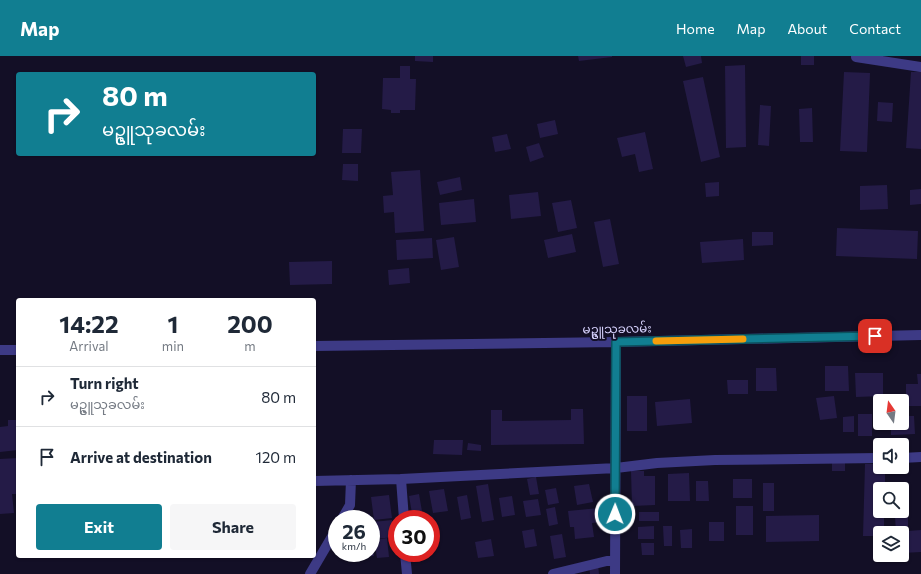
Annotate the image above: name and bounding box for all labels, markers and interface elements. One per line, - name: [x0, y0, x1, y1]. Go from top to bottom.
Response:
- text: Map: [20, 17, 59, 40]
- text: Home: [676, 20, 715, 37]
- text: Map: [737, 20, 765, 37]
- text: About: [787, 20, 827, 37]
- text: Contact: [849, 20, 901, 37]
- text: 80 m: [102, 78, 168, 112]
- icon: right: [36, 88, 88, 140]
- text: မဥ္ဇူသုခလမ်း: [102, 118, 205, 140]
- text: 14:22: [59, 309, 119, 338]
- text: 1: [167, 309, 178, 338]
- text: 200: [227, 309, 273, 338]
- street label: မဥ္ဇူသုခလမ်း: [582, 319, 652, 340]
- pin: [858, 319, 892, 353]
- icon: arrive: [864, 325, 886, 347]
- text: Arrival: [69, 338, 109, 354]
- text: min: [162, 338, 184, 354]
- text: m: [244, 338, 256, 354]
- text: Turn right: [70, 374, 139, 392]
- icon: right: [36, 386, 58, 408]
- text: 80 m: [261, 388, 296, 406]
- north arrow: [873, 394, 909, 430]
- map controls: [873, 394, 909, 562]
- text: မဥ္ဇူသုခလမ်း: [70, 396, 145, 412]
- button: sound: [873, 438, 909, 474]
- icon: arrive: [36, 446, 58, 468]
- text: Arrive at destination: [70, 448, 212, 466]
- text: 120 m: [256, 448, 296, 466]
- button: search: [873, 482, 909, 518]
- position arrow: [594, 493, 636, 535]
- button: Exit: [36, 504, 162, 550]
- button: Share: [170, 504, 296, 550]
- speed limit sign: 30: [388, 510, 440, 562]
- text: 26: [342, 519, 366, 543]
- button: layers: [873, 526, 909, 562]
- text: km/h: [342, 540, 366, 552]

